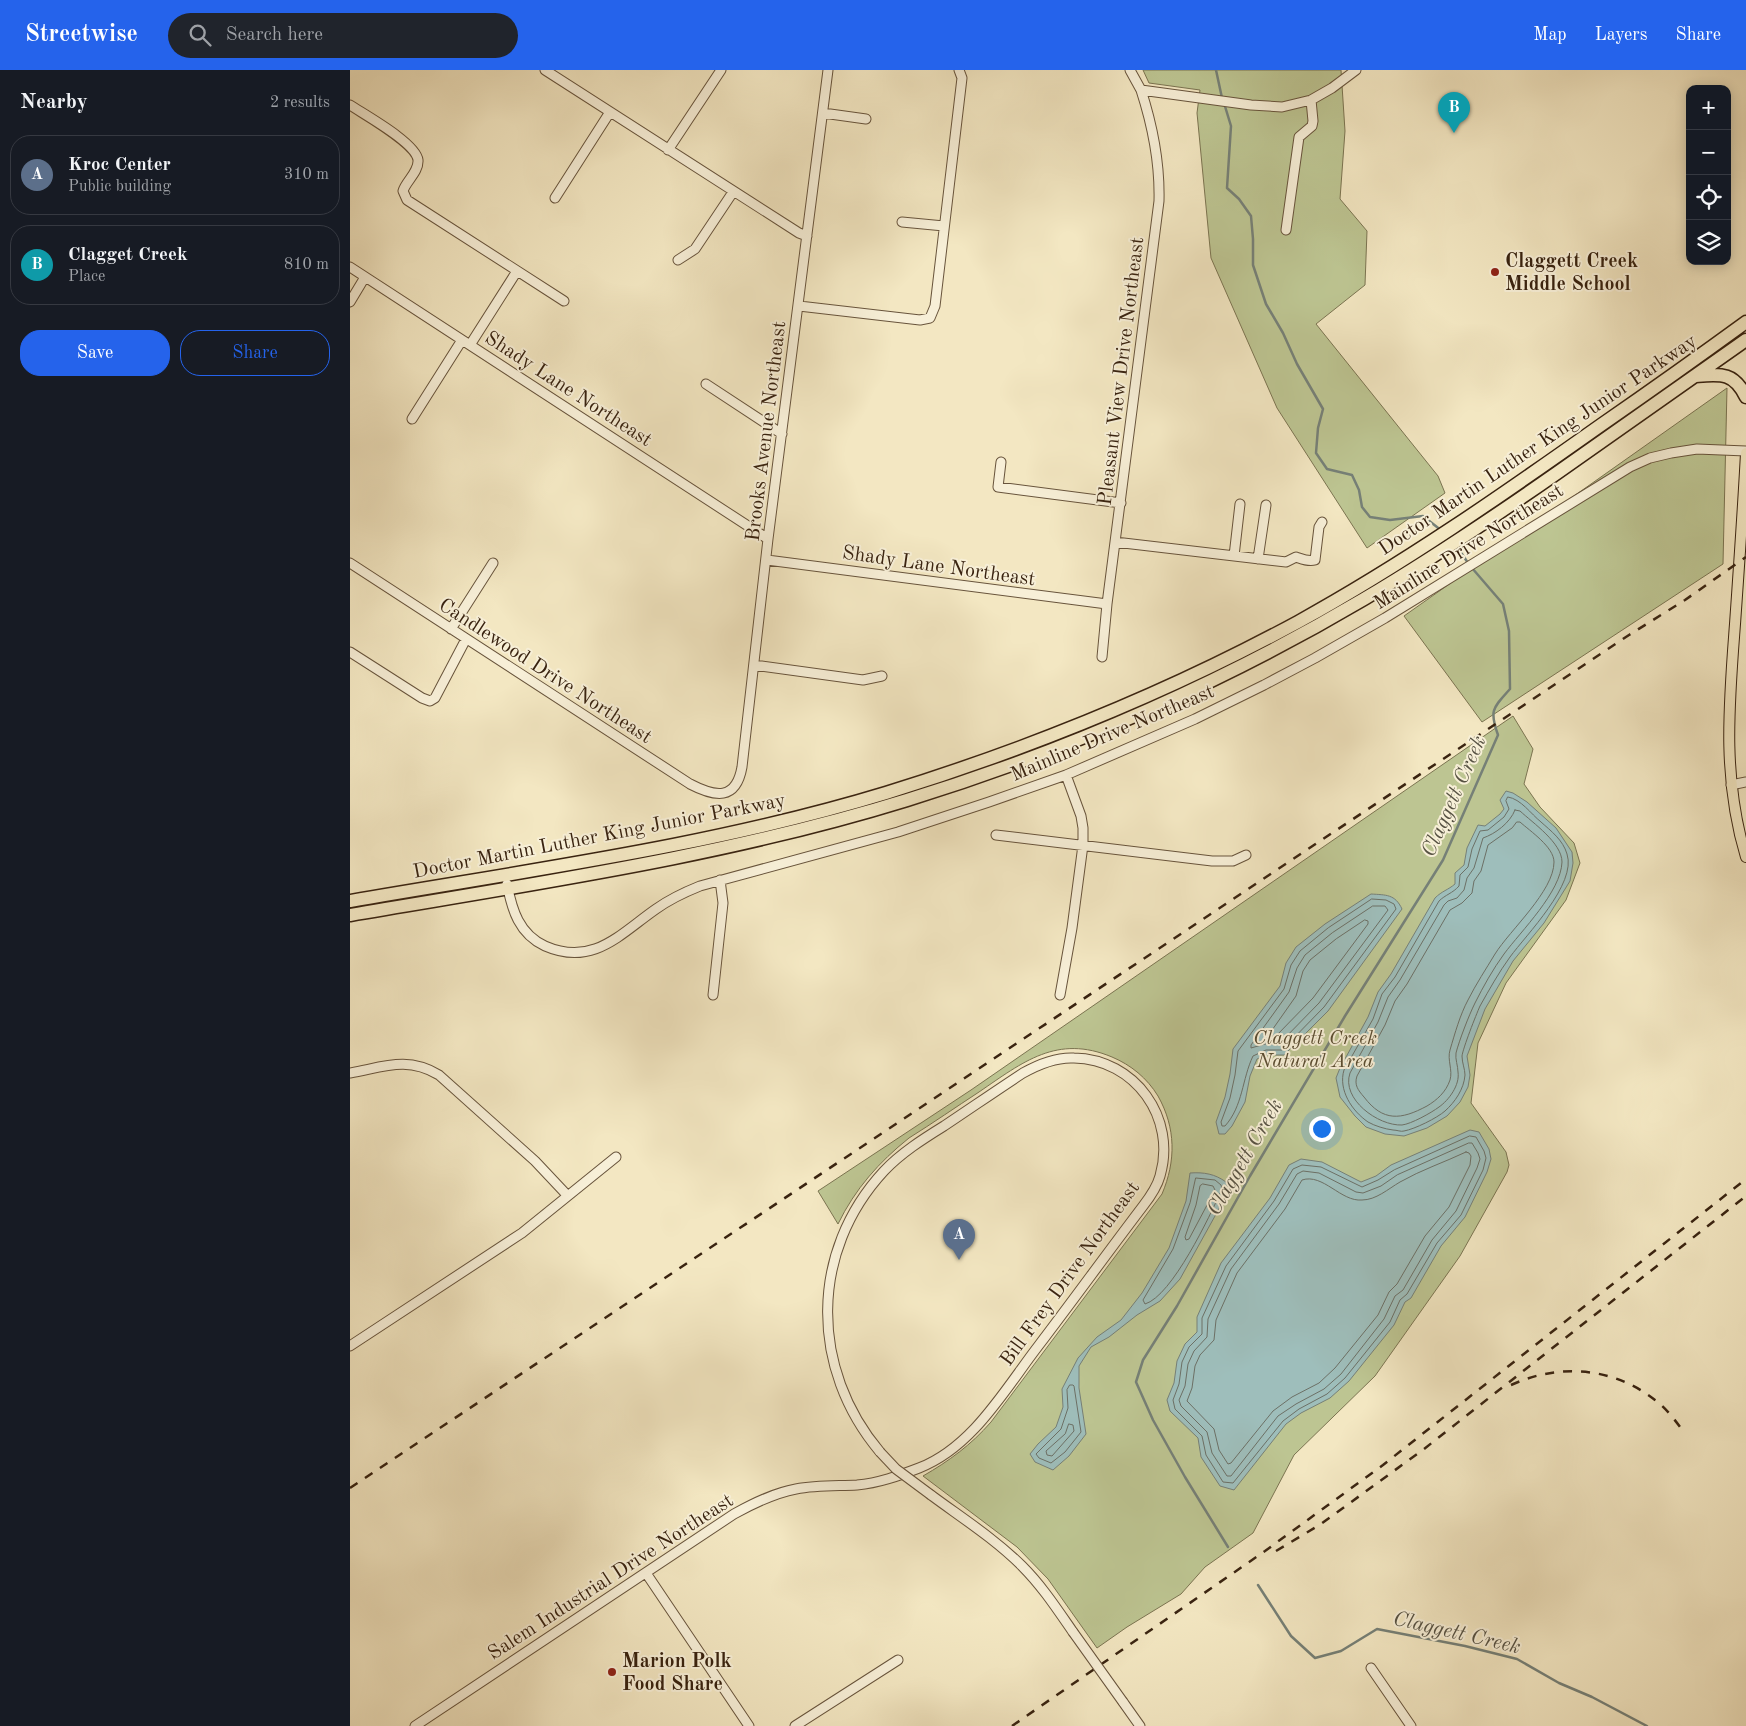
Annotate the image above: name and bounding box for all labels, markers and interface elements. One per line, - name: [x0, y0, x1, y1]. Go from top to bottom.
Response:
- search box: [168, 13, 518, 58]
- icon: search: [186, 21, 214, 49]
- text: Streetwise: [25, 23, 138, 47]
- text: Search here: [226, 26, 323, 45]
- text: Map: [1533, 26, 1567, 44]
- text: Layers: [1595, 26, 1647, 44]
- text: Share: [1675, 26, 1721, 44]
- map controls: [1686, 85, 1731, 265]
- button: +: [1686, 85, 1731, 130]
- text: Nearby: [20, 92, 88, 113]
- pin: B: [1438, 92, 1470, 133]
- text: 2 results: [270, 95, 330, 111]
- button: −: [1686, 130, 1731, 175]
- text: Kroc Center: [68, 156, 171, 175]
- text: A: [31, 167, 43, 183]
- text: 310 m: [284, 167, 329, 183]
- button: locate: [1686, 175, 1731, 220]
- text: Public building: [68, 179, 171, 195]
- button: layers: [1686, 220, 1731, 265]
- street label: Pleasant View Drive Northeast: [1096, 236, 1148, 507]
- text: Clagget Creek: [68, 246, 188, 265]
- place label: Claggett Creek Middle School: [1505, 252, 1638, 295]
- text: B: [31, 257, 43, 273]
- text: 810 m: [284, 257, 329, 273]
- marker: Claggett Creek Middle School: [1489, 266, 1501, 278]
- text: Place: [68, 269, 105, 285]
- street label: Brooks Avenue Northeast: [744, 320, 790, 543]
- street label: Shady Lane Northeast: [481, 328, 655, 451]
- button: Save: [20, 330, 170, 376]
- button: Share: [180, 330, 330, 376]
- street label: Doctor Martin Luther King Junior Parkway: [1375, 331, 1701, 560]
- street label: Mainline Drive Northeast: [1371, 481, 1567, 614]
- street label: Shady Lane Northeast: [841, 544, 1037, 590]
- street label: Candlewood Drive Northeast: [435, 595, 655, 748]
- street label: Mainline Drive Northeast: [1008, 682, 1218, 786]
- water label: Claggett Creek: [1418, 733, 1490, 860]
- street label: Doctor Martin Luther King Junior Parkway: [411, 791, 788, 883]
- park label: Claggett Creek Natural Area: [1253, 1029, 1377, 1072]
- water label: Claggett Creek: [1204, 1096, 1287, 1219]
- your location: [1309, 1116, 1335, 1142]
- street label: Bill Frey Drive Northeast: [997, 1178, 1144, 1370]
- pin: A: [943, 1219, 975, 1260]
- street label: Salem Industrial Drive Northeast: [485, 1491, 737, 1665]
- water label: Claggett Creek: [1391, 1609, 1522, 1658]
- place label: Marion Polk Food Share: [622, 1652, 732, 1695]
- marker: Marion Polk Food Share: [606, 1666, 618, 1678]

